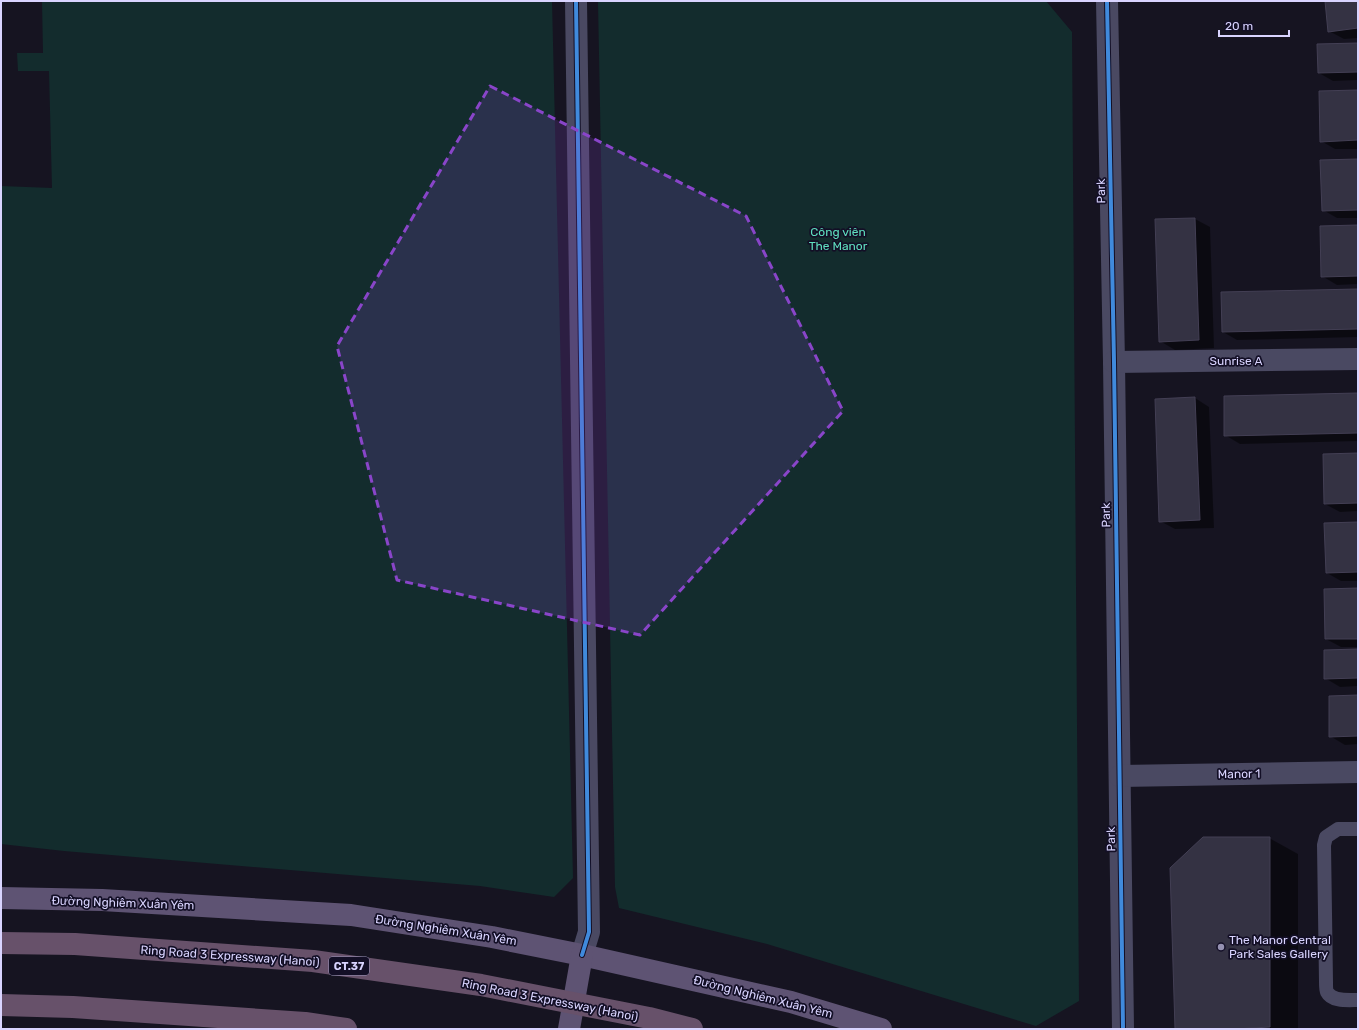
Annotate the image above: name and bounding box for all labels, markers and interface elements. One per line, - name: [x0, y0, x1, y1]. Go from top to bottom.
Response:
- scale bar: [1219, 12, 1289, 38]
- text: 20 m: [1225, 19, 1253, 33]
- street label: Park: [1094, 178, 1108, 204]
- park label: Công viên The Manor: [809, 225, 868, 253]
- street label: Sunrise A: [1210, 354, 1262, 368]
- street label: Park: [1099, 502, 1113, 528]
- street label: Manor 1: [1218, 767, 1260, 781]
- street label: Park: [1104, 826, 1118, 852]
- street label: Đường Nghiêm Xuân Yêm: [51, 894, 195, 912]
- street label: Đường Nghiêm Xuân Yêm: [374, 912, 518, 948]
- place label: The Manor Central Park Sales Gallery: [1229, 933, 1331, 961]
- marker: The Manor Central Park Sales Gallery: [1216, 942, 1226, 952]
- street label: Ring Road 3 Expressway (Hanoi): [140, 943, 320, 969]
- road number: CT.37: [329, 957, 369, 975]
- street label: Đường Nghiêm Xuân Yêm: [692, 973, 834, 1021]
- street label: Ring Road 3 Expressway (Hanoi): [461, 976, 639, 1024]

